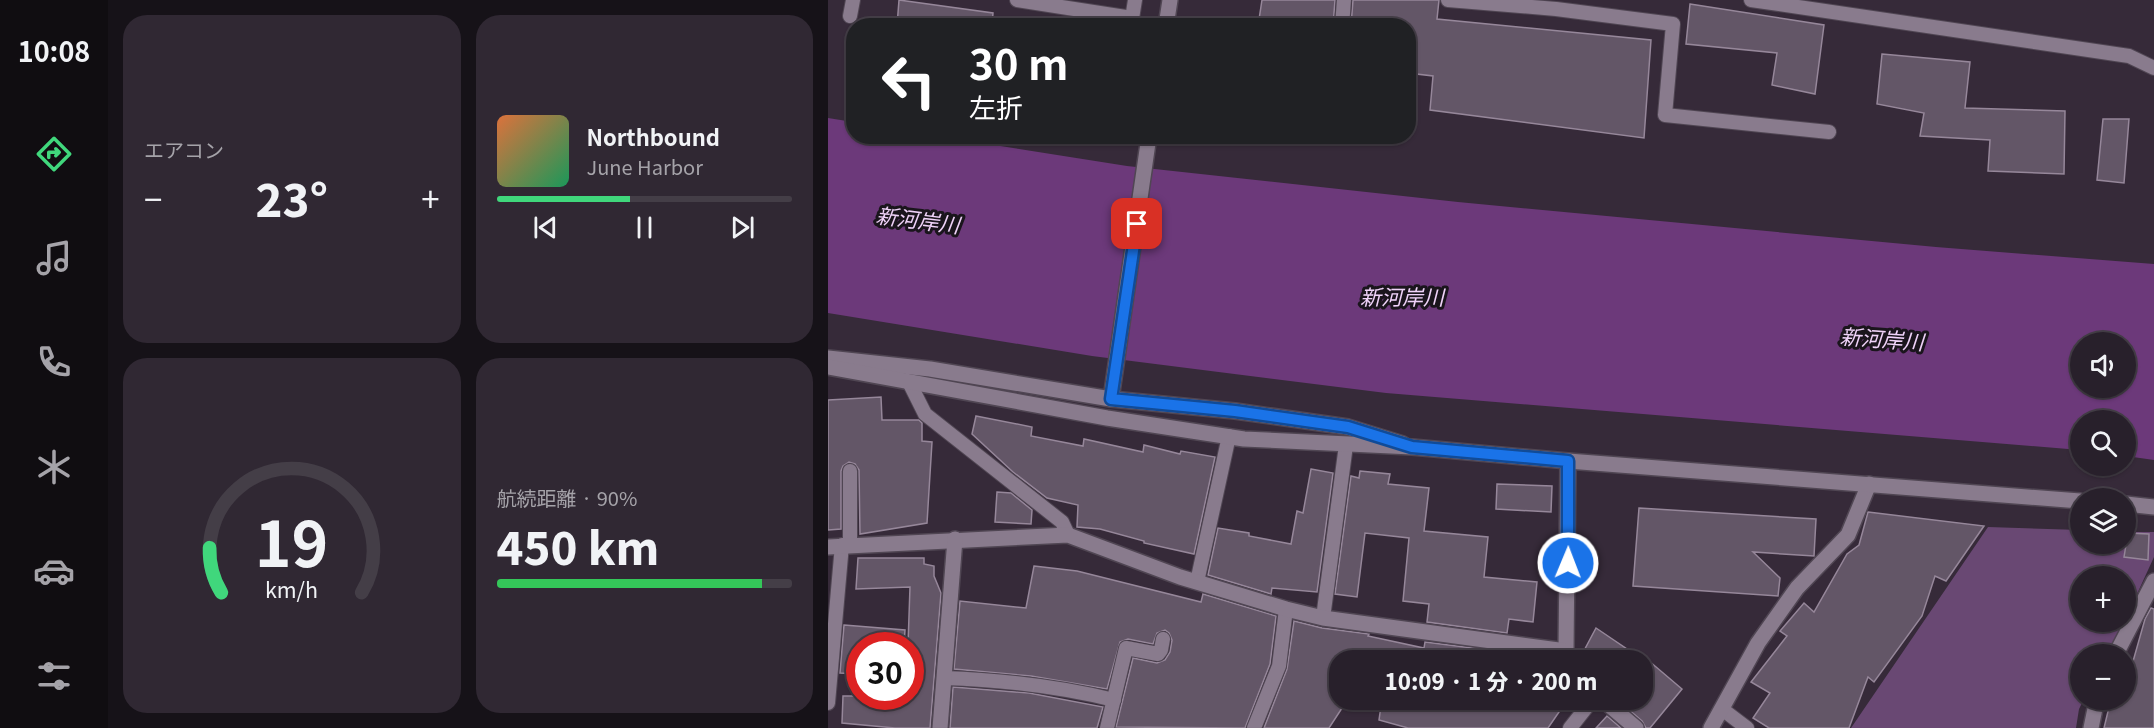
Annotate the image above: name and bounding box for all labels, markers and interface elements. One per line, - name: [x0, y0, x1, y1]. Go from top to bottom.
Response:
- text: 10:08: [18, 31, 90, 70]
- text: 30 m: [969, 31, 1069, 92]
- icon: left: [870, 42, 948, 120]
- text: 左折: [969, 87, 1023, 126]
- text: Northbound: [587, 120, 720, 152]
- icon: directions: [33, 133, 75, 175]
- text: エアコン: [144, 135, 224, 164]
- text: June Harbor: [587, 152, 703, 181]
- text: 23°: [256, 165, 328, 230]
- text: −: [144, 174, 162, 222]
- text: +: [421, 174, 440, 222]
- pin: [1111, 198, 1162, 249]
- water label: 新河岸川: [874, 199, 963, 239]
- icon: arrive: [1120, 207, 1153, 240]
- icon: previous: [529, 211, 562, 244]
- icon: pause: [628, 211, 661, 244]
- icon: next: [726, 211, 759, 244]
- icon: music: [33, 237, 75, 279]
- water label: 新河岸川: [1360, 281, 1446, 311]
- water label: 新河岸川: [1839, 320, 1927, 356]
- map controls: [2070, 332, 2136, 710]
- button: sound: [2070, 332, 2136, 398]
- icon: phone: [33, 341, 75, 383]
- button: search: [2070, 410, 2136, 476]
- icon: climate: [33, 446, 75, 488]
- text: 航続距離 · 90%: [497, 483, 637, 512]
- button: layers: [2070, 488, 2136, 554]
- text: 19: [255, 495, 329, 585]
- text: 450 km: [497, 513, 659, 578]
- position arrow: [1536, 531, 1600, 595]
- icon: car: [33, 550, 75, 592]
- button: +: [2070, 566, 2136, 632]
- text: km/h: [265, 573, 318, 604]
- speed limit sign: 30: [846, 632, 924, 710]
- button: −: [2070, 644, 2136, 710]
- icon: filters: [33, 655, 75, 697]
- text: 10:09 · 1 分 · 200 m: [1385, 664, 1597, 696]

